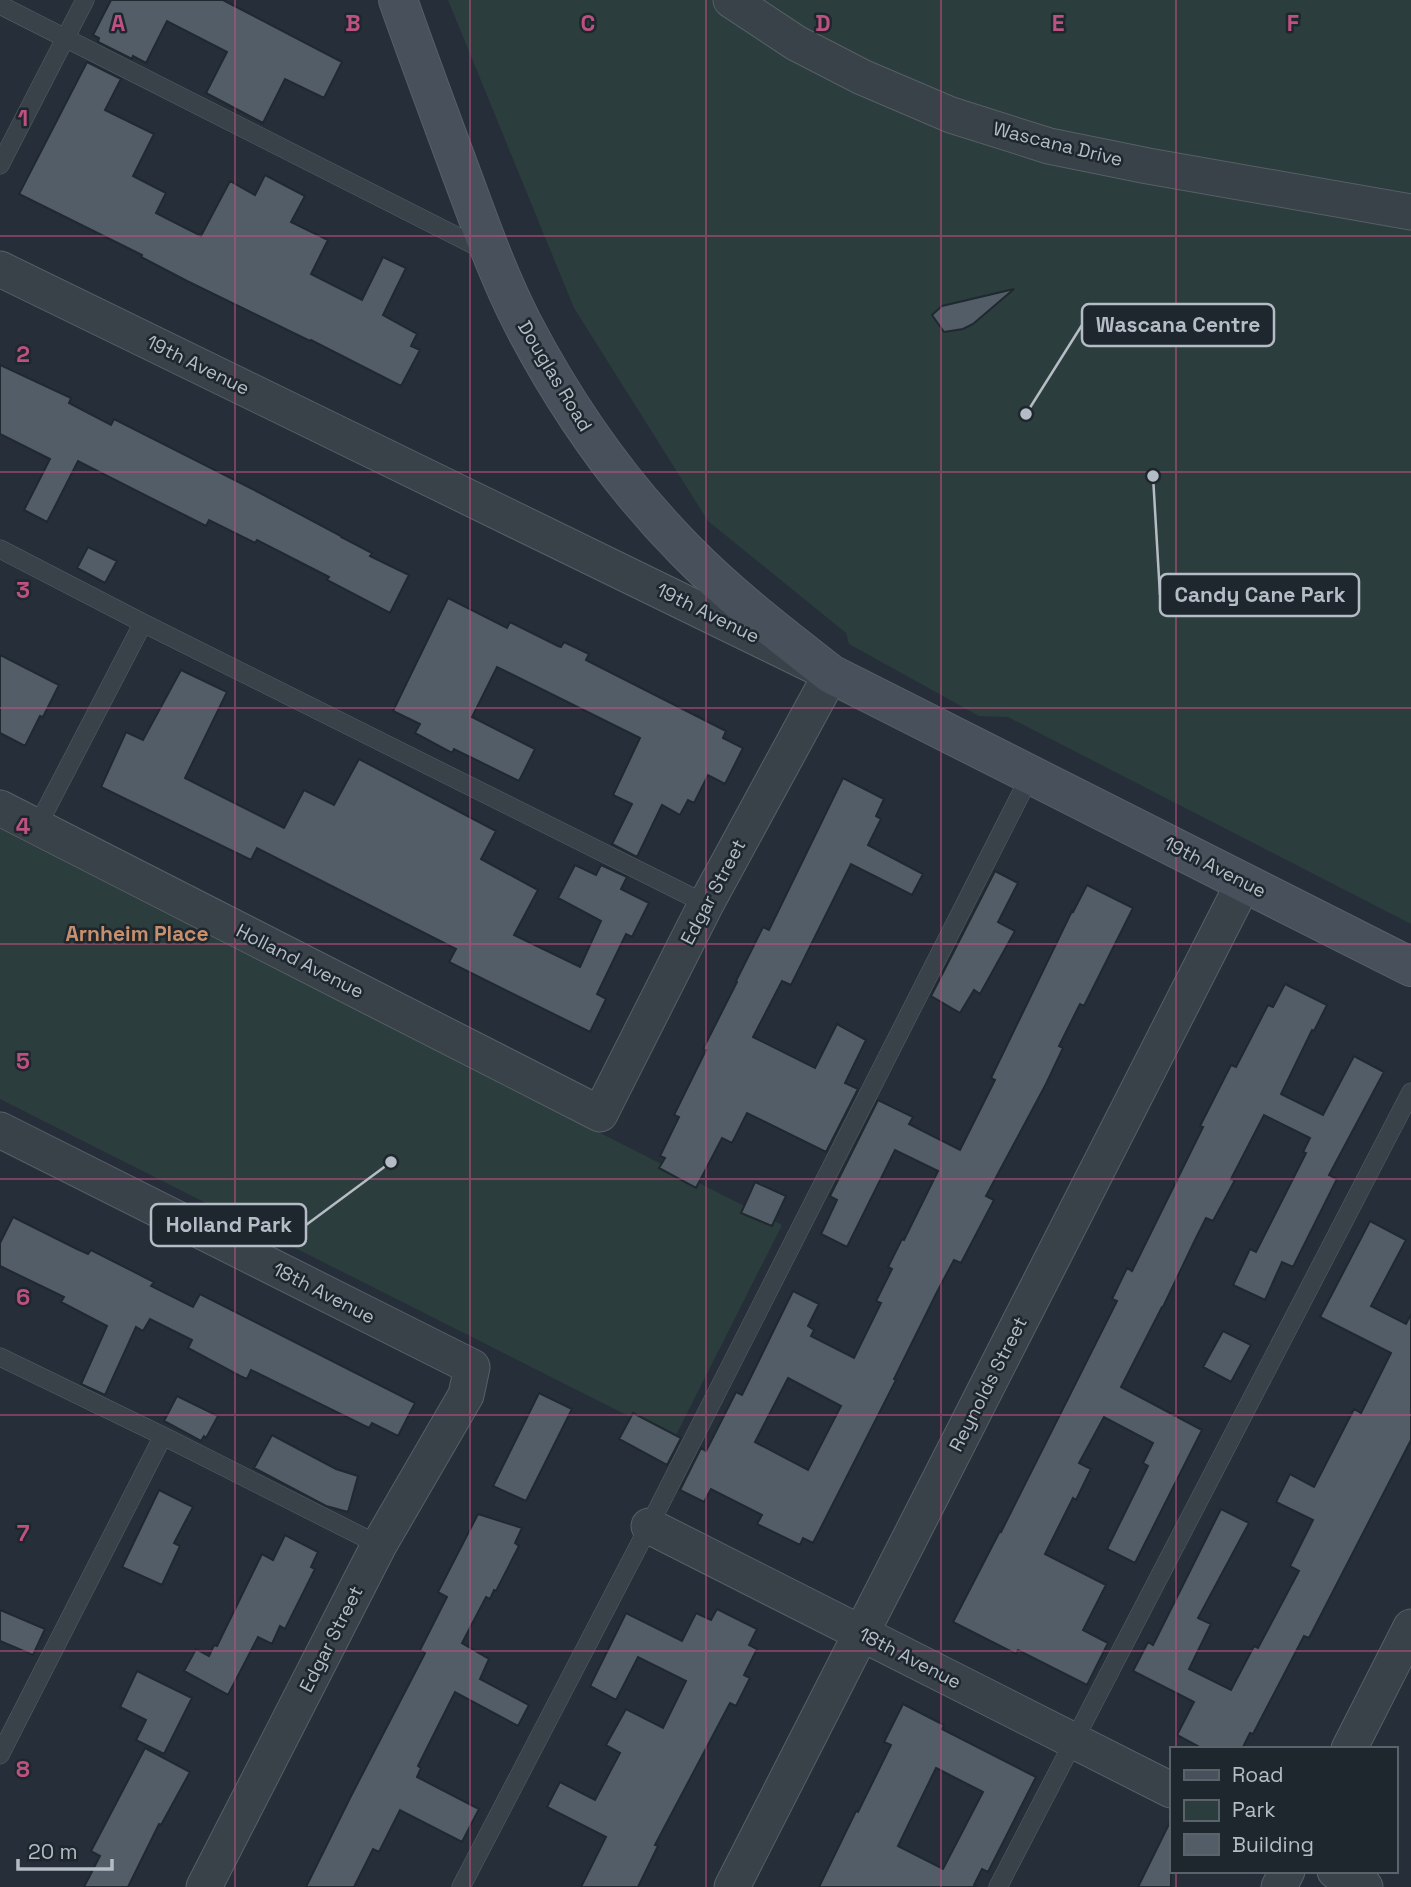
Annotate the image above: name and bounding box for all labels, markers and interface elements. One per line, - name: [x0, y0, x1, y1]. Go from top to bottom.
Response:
- text: A: [111, 8, 126, 38]
- text: B: [345, 8, 361, 38]
- text: C: [581, 8, 595, 38]
- text: D: [815, 8, 831, 38]
- text: E: [1052, 8, 1064, 38]
- text: F: [1287, 8, 1299, 38]
- text: 1: [18, 103, 28, 133]
- street label: Wascana Drive: [991, 116, 1125, 172]
- callout: Wascana Centre: [1082, 304, 1274, 346]
- text: Wascana Centre: [1096, 311, 1260, 338]
- street label: Douglas Road: [512, 316, 598, 436]
- street label: 19th Avenue: [142, 329, 254, 401]
- text: 2: [16, 339, 30, 369]
- callout: Candy Cane Park: [1160, 574, 1359, 616]
- text: 3: [16, 575, 30, 605]
- street label: 19th Avenue: [652, 577, 764, 649]
- text: Candy Cane Park: [1174, 581, 1346, 608]
- text: 4: [16, 811, 31, 841]
- street label: 19th Avenue: [1160, 831, 1270, 903]
- street label: Edgar Street: [675, 835, 751, 949]
- street label: Holland Avenue: [232, 918, 368, 1004]
- district label: Arnheim Place: [65, 920, 209, 947]
- text: 5: [16, 1046, 30, 1076]
- callout: Holland Park: [151, 1204, 306, 1246]
- text: Holland Park: [166, 1211, 292, 1238]
- street label: 18th Avenue: [268, 1256, 380, 1330]
- text: 6: [16, 1282, 30, 1312]
- street label: Reynolds Street: [943, 1312, 1033, 1456]
- text: 7: [17, 1518, 30, 1548]
- street label: Edgar Street: [293, 1582, 369, 1696]
- street label: 18th Avenue: [854, 1621, 966, 1695]
- legend: [1170, 1747, 1397, 1873]
- text: 8: [16, 1754, 30, 1784]
- text: Road: [1232, 1761, 1284, 1788]
- text: Park: [1232, 1796, 1276, 1823]
- scale bar: [18, 1828, 112, 1872]
- text: Building: [1232, 1831, 1314, 1858]
- text: 20 m: [28, 1838, 78, 1865]

